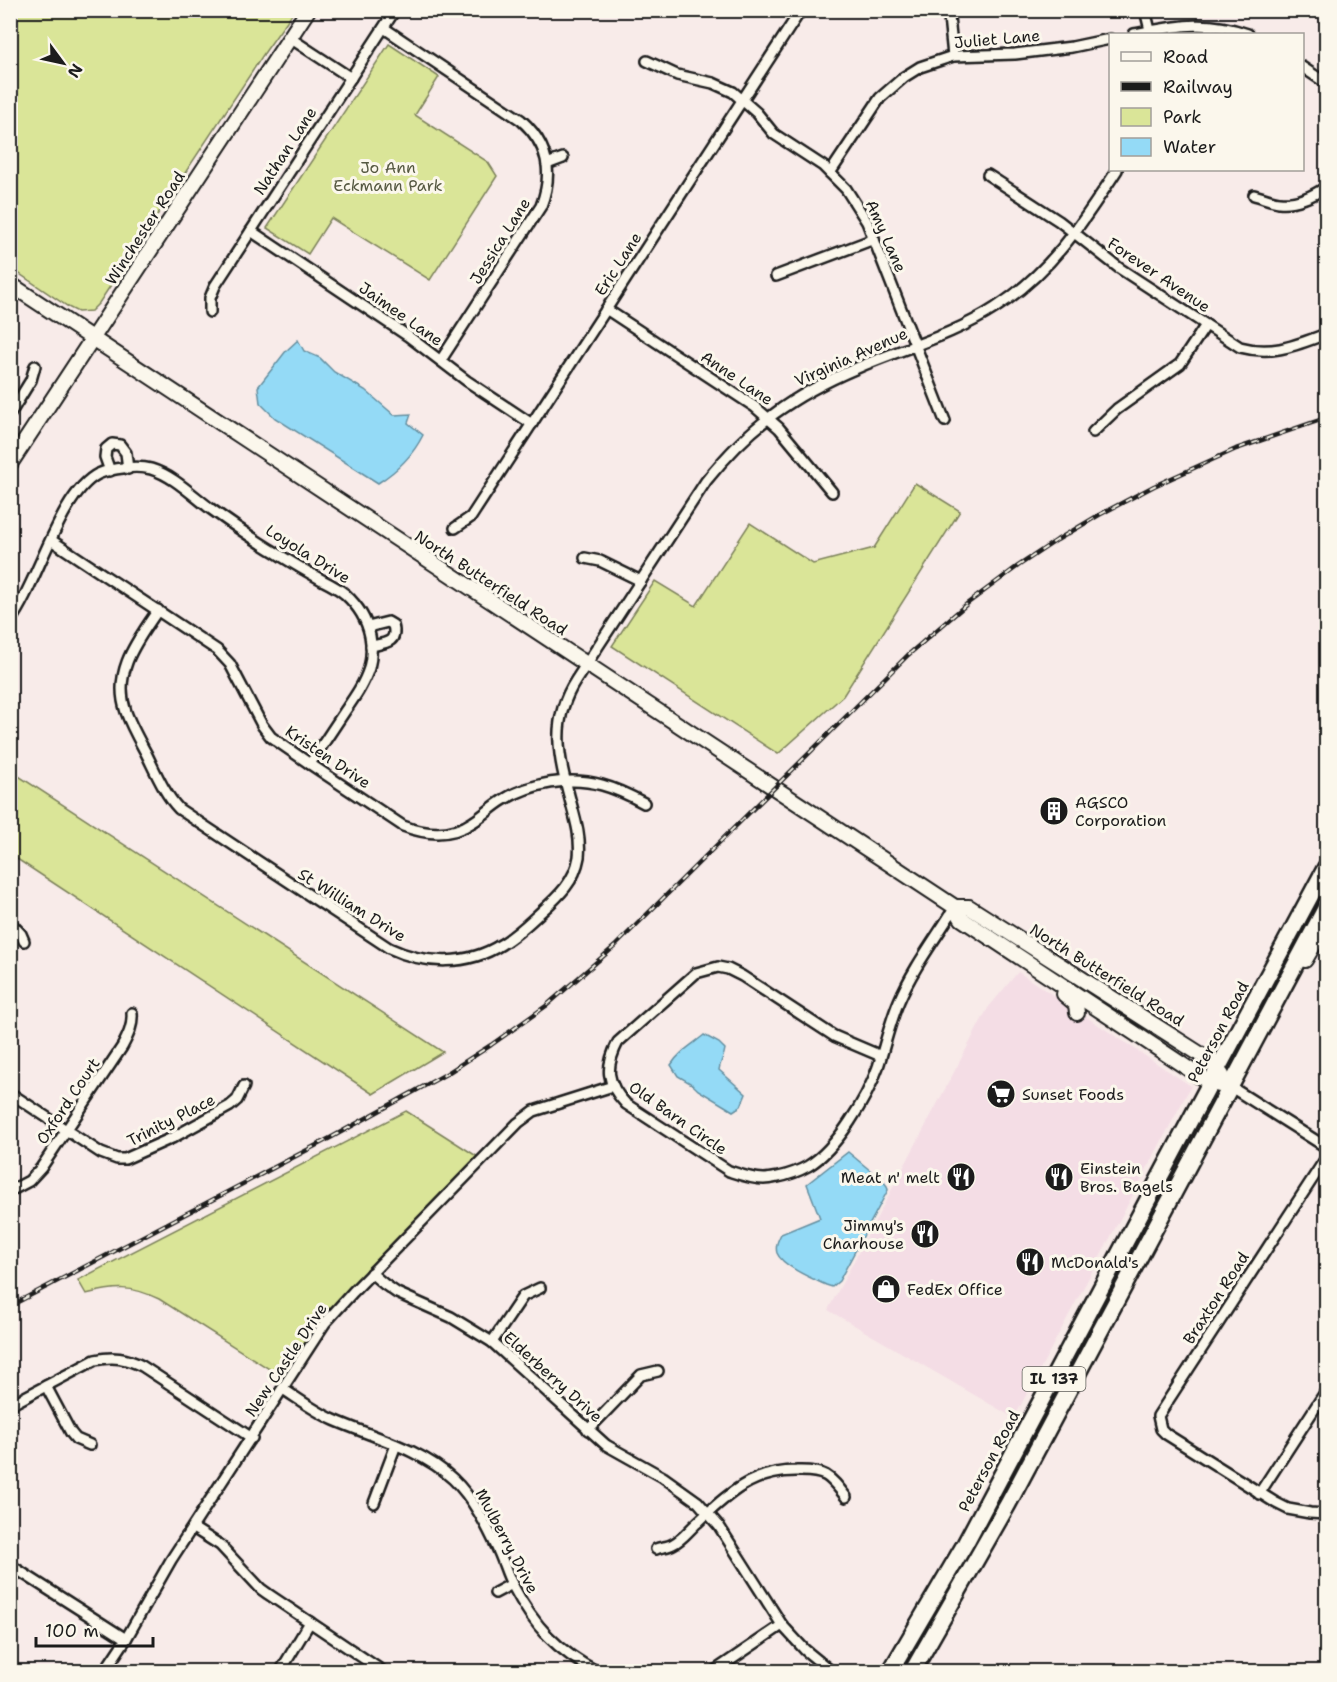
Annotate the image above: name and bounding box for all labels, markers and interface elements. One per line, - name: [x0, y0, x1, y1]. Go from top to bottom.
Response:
- street label: Juliet Lane: [953, 25, 1041, 53]
- north arrow: [33, 33, 93, 93]
- legend: [1109, 33, 1304, 171]
- text: Road: [1163, 45, 1208, 69]
- text: N: [63, 60, 87, 82]
- text: Railway: [1163, 75, 1233, 99]
- street label: Nathan Lane: [249, 103, 321, 199]
- text: Park: [1163, 105, 1202, 129]
- text: Water: [1163, 135, 1216, 159]
- park label: Jo Ann Eckmann Park: [333, 157, 443, 196]
- street label: Winchester Road: [100, 167, 190, 289]
- street label: Jessica Lane: [465, 194, 535, 288]
- street label: Amy Lane: [861, 196, 911, 276]
- street label: Eric Lane: [590, 228, 646, 300]
- street label: Forever Avenue: [1103, 233, 1215, 317]
- street label: Jaimee Lane: [355, 277, 447, 351]
- street label: Virginia Avenue: [791, 323, 911, 391]
- street label: Anne Lane: [697, 346, 777, 410]
- street label: Loyola Drive: [262, 520, 354, 588]
- street label: North Butterfield Road: [411, 526, 571, 640]
- street label: Kristen Drive: [281, 721, 375, 793]
- place label: AGSCO Corporation: [1075, 792, 1167, 831]
- building icon: AGSCO Corporation: [1038, 795, 1070, 827]
- street label: St William Drive: [294, 863, 410, 947]
- street label: North Butterfield Road: [1026, 919, 1188, 1031]
- street label: Peterson Road: [1182, 977, 1254, 1087]
- street label: Oxford Court: [31, 1054, 105, 1148]
- street label: Old Barn Circle: [625, 1076, 731, 1160]
- supermarket icon: Sunset Foods: [985, 1078, 1017, 1110]
- place label: Sunset Foods: [1022, 1084, 1124, 1105]
- street label: Trinity Place: [123, 1089, 219, 1151]
- place label: Einstein Bros. Bagels: [1080, 1158, 1173, 1197]
- restaurant icon: Meat n' melt: [945, 1161, 977, 1193]
- restaurant icon: Einstein Bros. Bagels: [1043, 1161, 1075, 1193]
- place label: Meat n' melt: [841, 1167, 940, 1188]
- place label: Jimmy's Charhouse: [823, 1215, 904, 1254]
- restaurant icon: Jimmy's Charhouse: [909, 1218, 941, 1250]
- restaurant icon: McDonald's: [1014, 1246, 1046, 1278]
- street label: Braxton Road: [1178, 1248, 1254, 1348]
- place label: McDonald's: [1051, 1252, 1139, 1273]
- shop icon: FedEx Office: [870, 1273, 902, 1305]
- place label: FedEx Office: [907, 1279, 1003, 1300]
- street label: New Castle Drive: [240, 1299, 332, 1421]
- street label: Elderberry Drive: [499, 1327, 607, 1427]
- road number: IL 137: [1022, 1367, 1086, 1391]
- street label: Peterson Road: [953, 1406, 1025, 1516]
- street label: Mulberry Drive: [471, 1485, 543, 1597]
- scale bar: [36, 1610, 153, 1648]
- text: 100 m: [45, 1619, 99, 1643]

